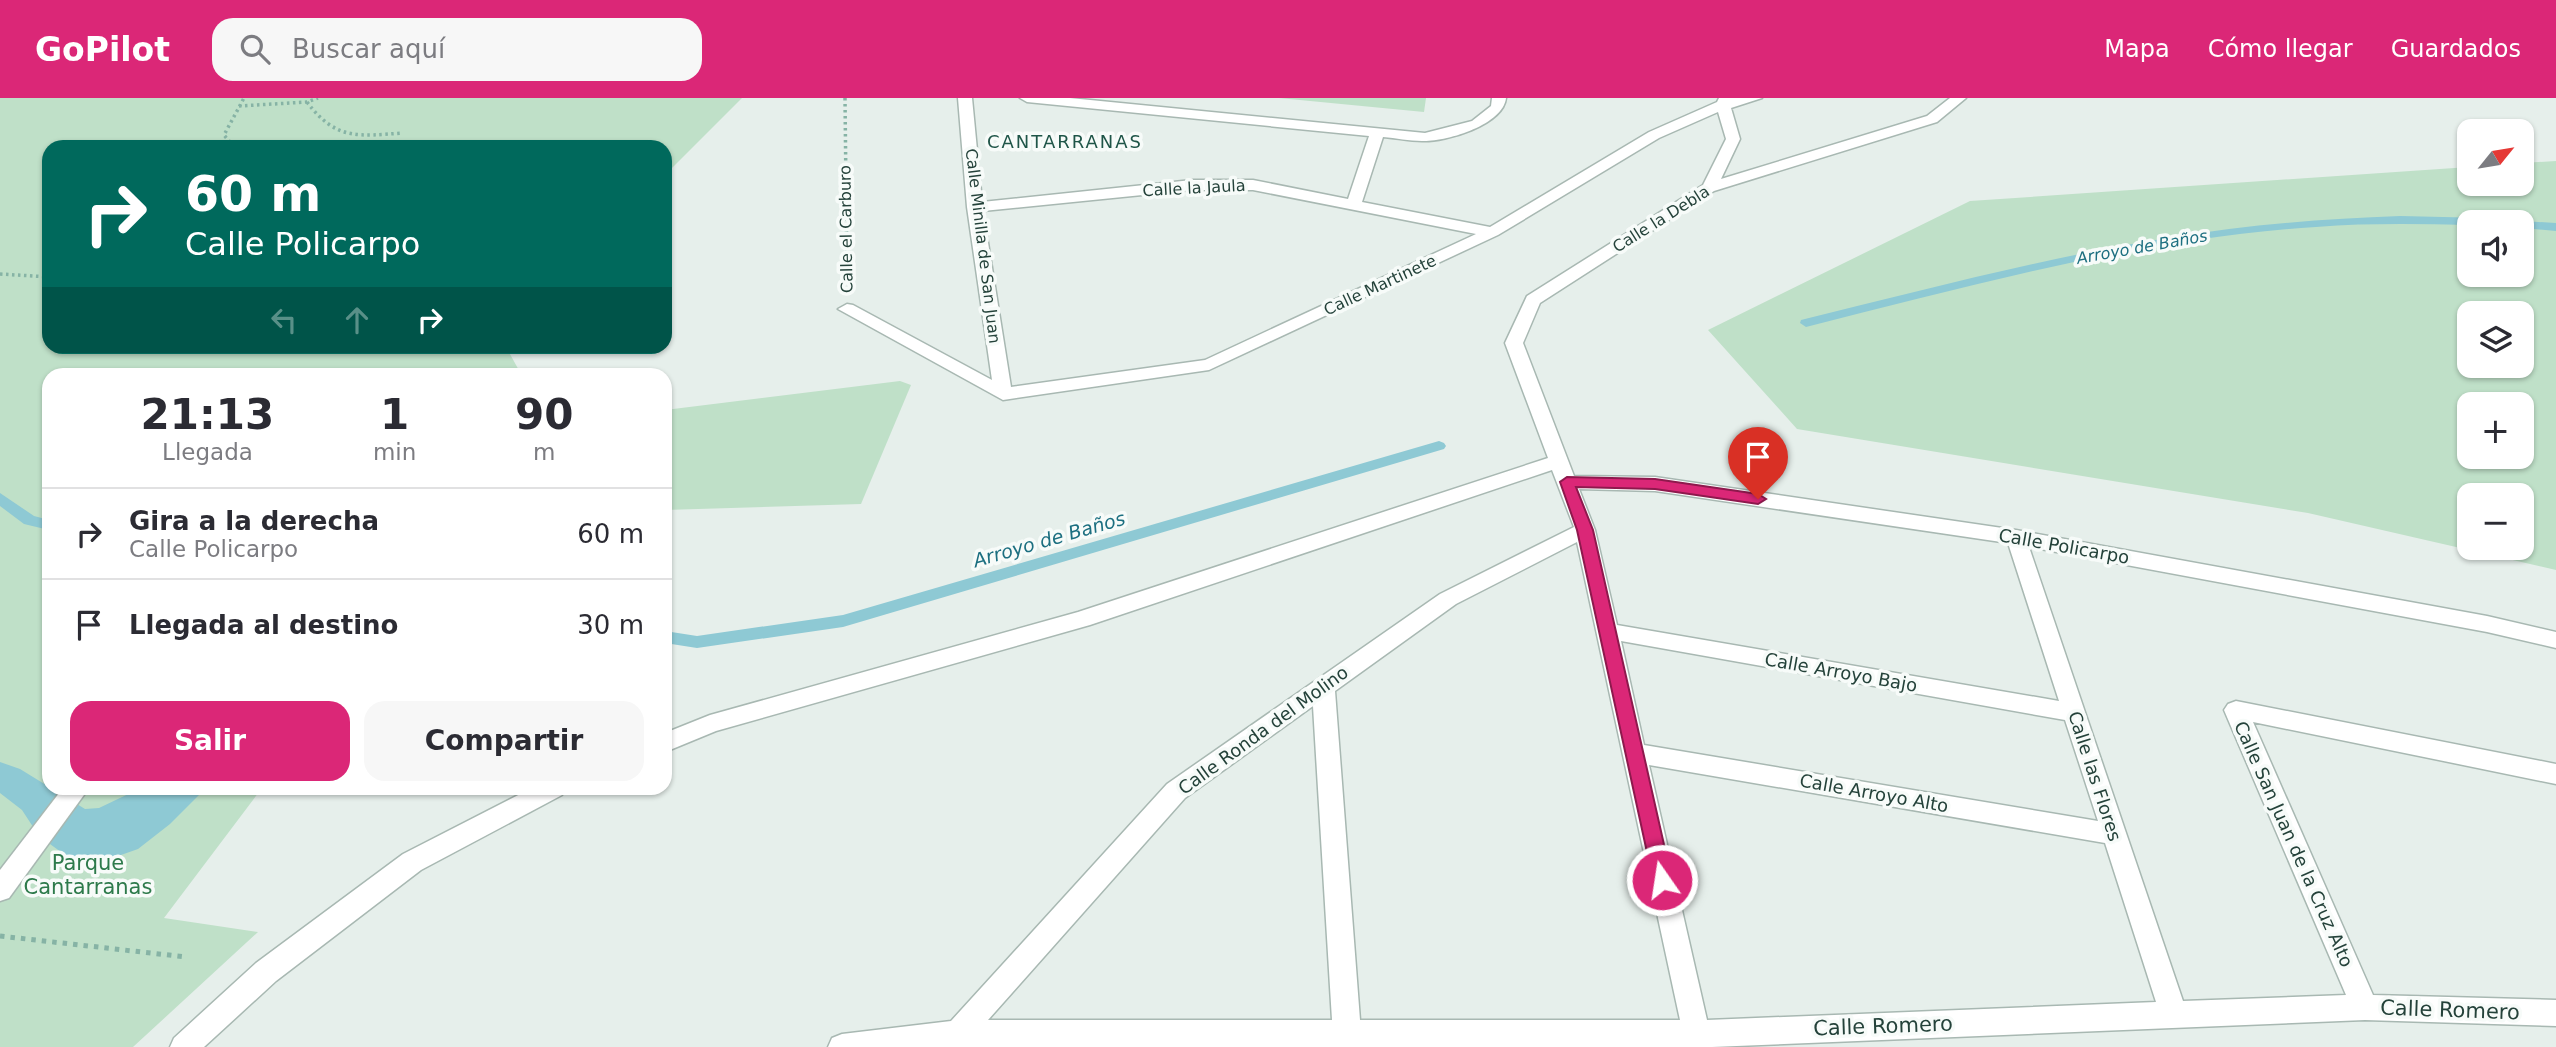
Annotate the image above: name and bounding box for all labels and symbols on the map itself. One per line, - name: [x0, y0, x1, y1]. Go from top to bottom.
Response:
- north arrow: [2457, 119, 2534, 196]
- district label: CANTARRANAS: [987, 131, 1143, 152]
- street label: Calle Minilla de San Juan: [962, 147, 1004, 345]
- street label: Calle el Carburo: [835, 165, 857, 293]
- street label: Calle la Jaula: [1142, 176, 1246, 200]
- street label: Calle la Debla: [1609, 182, 1713, 256]
- water label: Arroyo de Baños: [2074, 226, 2209, 268]
- street label: Calle Martinete: [1321, 251, 1439, 319]
- pin: [1728, 427, 1788, 499]
- water label: Arroyo de Baños: [968, 507, 1128, 572]
- street label: Calle Policarpo: [1997, 524, 2131, 568]
- street label: Calle Arroyo Bajo: [1763, 648, 1919, 696]
- street label: Calle Ronda del Molino: [1174, 661, 1352, 799]
- street label: Calle las Flores: [2064, 708, 2126, 844]
- street label: Calle San Juan de la Cruz Alto: [2230, 718, 2358, 970]
- street label: Calle Arroyo Alto: [1798, 770, 1950, 816]
- position arrow: [1625, 843, 1699, 917]
- park label: Parque Cantarranas: [24, 851, 152, 899]
- street label: Calle Romero: [2380, 996, 2520, 1024]
- street label: Calle Romero: [1813, 1012, 1953, 1040]

